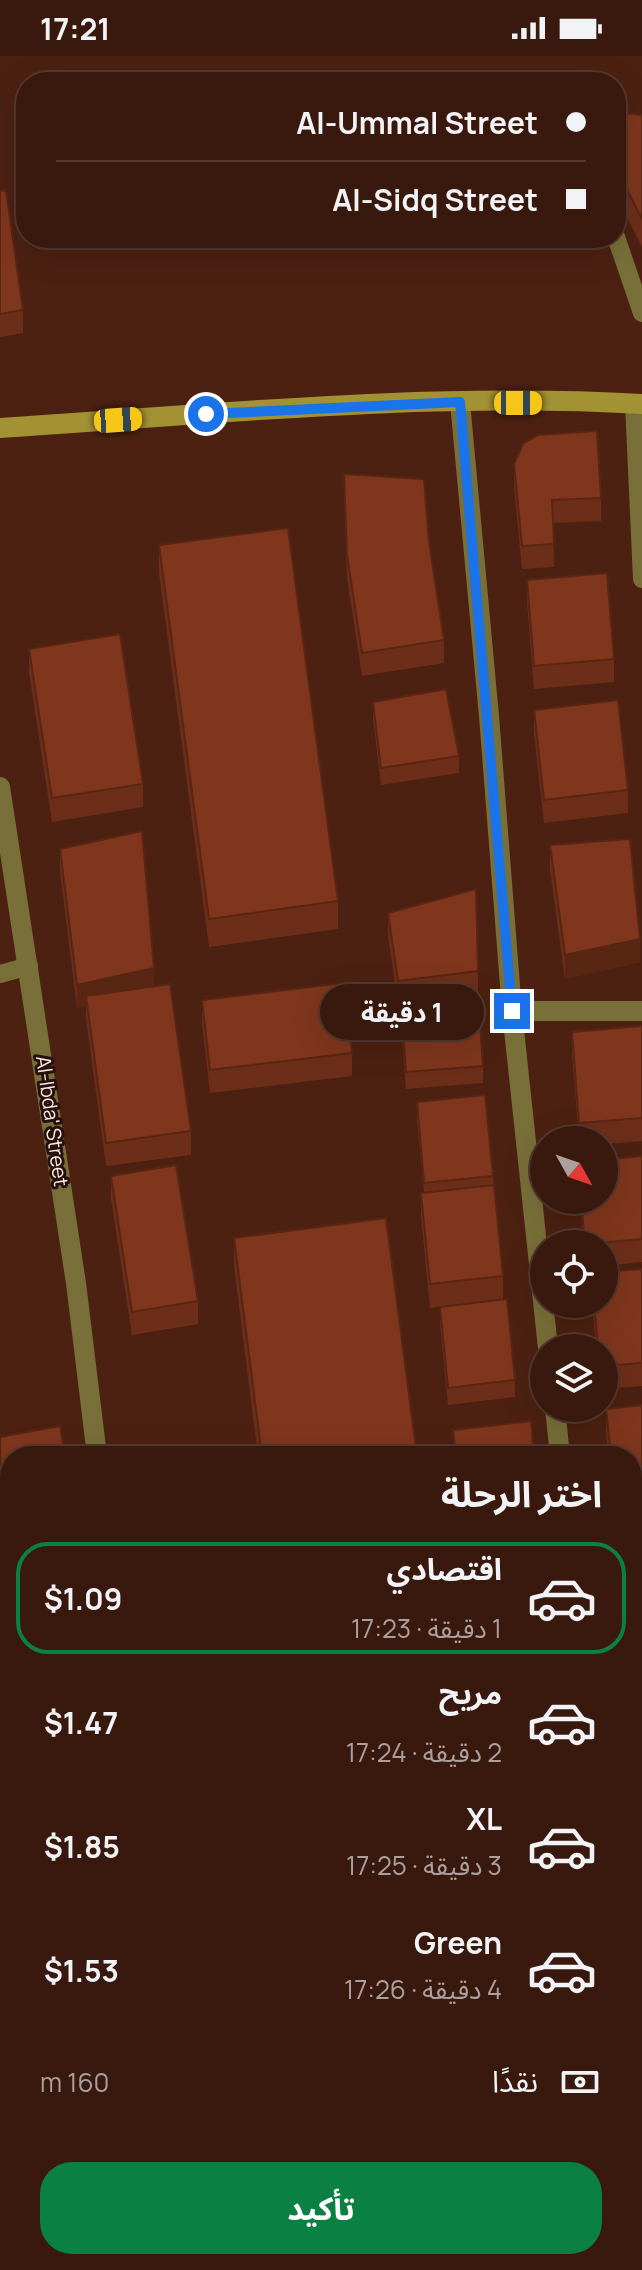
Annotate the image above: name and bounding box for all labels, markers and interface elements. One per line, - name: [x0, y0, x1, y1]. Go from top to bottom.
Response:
- text: 17:21: [40, 8, 110, 49]
- text: Al-Ummal Street: [296, 102, 538, 143]
- text: Al-Sidq Street: [332, 179, 538, 220]
- car: [494, 391, 542, 415]
- route start: [188, 396, 224, 432]
- car: [93, 406, 143, 434]
- callout: 1 دقيقة: [320, 983, 484, 1039]
- route end: [494, 993, 530, 1029]
- text: 1 دقيقة: [361, 994, 443, 1030]
- street label: Al-Ibda' Street: [30, 1054, 75, 1188]
- north arrow: [530, 1126, 618, 1214]
- map controls: [530, 1126, 618, 1422]
- button: locate: [530, 1230, 618, 1318]
- button: layers: [530, 1334, 618, 1422]
- text: اختر الرحلة: [441, 1469, 602, 1518]
- text: اقتصادي: [387, 1548, 502, 1589]
- icon: car: [526, 1562, 598, 1634]
- text: $1.09: [44, 1578, 122, 1619]
- text: 1 دقيقة · 17:23: [351, 1610, 502, 1646]
- text: مريح: [439, 1672, 502, 1713]
- icon: car: [526, 1686, 598, 1758]
- text: $1.47: [44, 1702, 118, 1743]
- text: 2 دقيقة · 17:24: [346, 1734, 502, 1770]
- text: XL: [466, 1798, 502, 1839]
- icon: car: [526, 1810, 598, 1882]
- text: $1.85: [44, 1826, 120, 1867]
- text: 3 دقيقة · 17:25: [346, 1847, 502, 1883]
- text: Green: [414, 1922, 502, 1963]
- icon: car: [526, 1934, 598, 2006]
- text: $1.53: [44, 1950, 119, 1991]
- text: 4 دقيقة · 17:26: [344, 1971, 502, 2007]
- text: نقدًا: [492, 2060, 538, 2101]
- icon: cash: [558, 2060, 602, 2104]
- text: 160 m: [40, 2064, 109, 2100]
- button: تأكيد: [40, 2162, 602, 2254]

